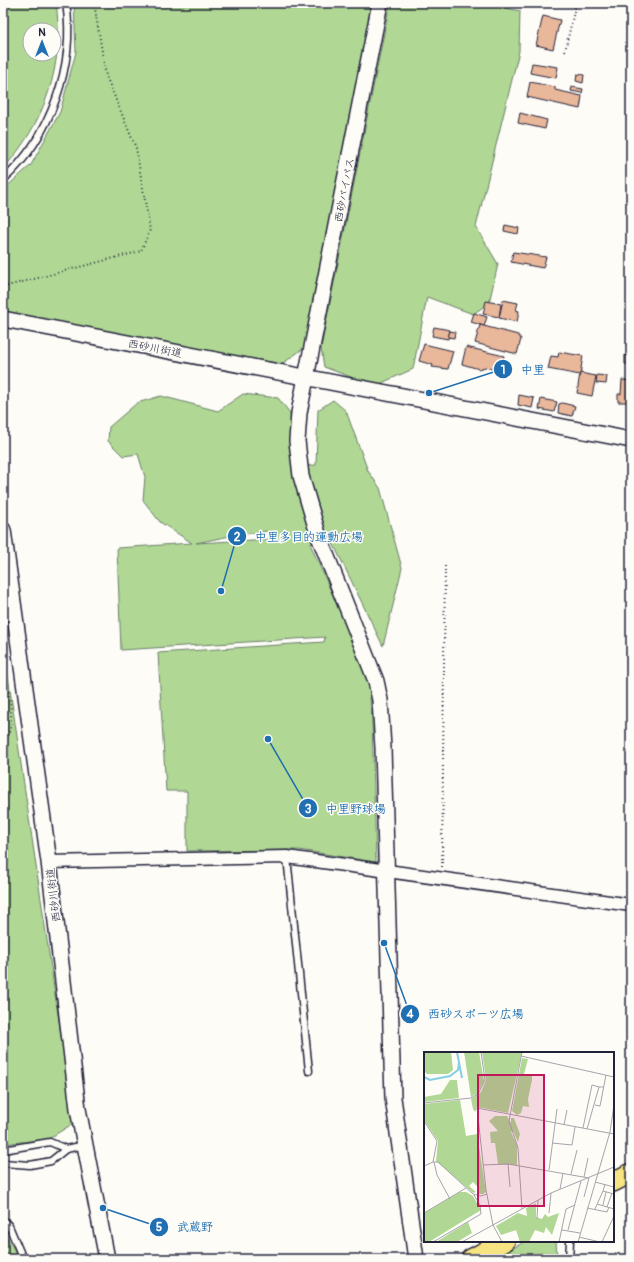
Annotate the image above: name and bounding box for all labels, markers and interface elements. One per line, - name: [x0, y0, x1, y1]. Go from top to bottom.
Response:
- north arrow: [22, 22, 62, 62]
- text: N: [38, 26, 46, 39]
- street label: 西砂バイパス: [332, 157, 357, 224]
- street label: 西砂川街道: [127, 337, 183, 360]
- callout: 中里: [493, 357, 553, 381]
- text: 1: [501, 363, 505, 378]
- text: 中里: [521, 363, 545, 378]
- callout: 中里多目的運動広場: [227, 524, 371, 548]
- text: 2: [234, 530, 241, 545]
- text: 中里多目的運動広場: [255, 530, 363, 545]
- callout: 中里野球場: [298, 796, 394, 820]
- text: 3: [305, 802, 312, 817]
- text: 中里野球場: [326, 802, 386, 817]
- street label: 西砂川街道: [44, 867, 63, 923]
- callout: 西砂スポーツ広場: [400, 1002, 532, 1026]
- text: 4: [406, 1007, 414, 1022]
- text: 西砂スポーツ広場: [428, 1007, 524, 1022]
- inset map: [424, 1052, 614, 1242]
- callout: 武蔵野: [149, 1215, 221, 1239]
- text: 5: [156, 1220, 163, 1235]
- text: 武蔵野: [177, 1220, 213, 1235]

